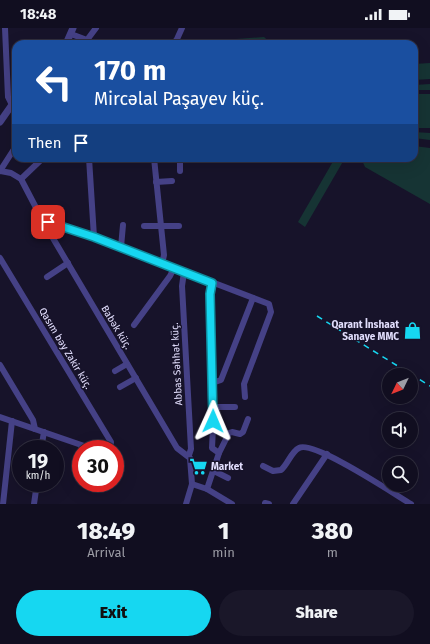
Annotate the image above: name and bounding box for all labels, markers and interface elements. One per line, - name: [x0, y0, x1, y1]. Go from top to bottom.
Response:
- text: 18:48: [20, 5, 56, 23]
- text: 170 m: [94, 54, 166, 87]
- icon: left: [28, 56, 80, 108]
- text: Mircəlal Paşayev küç.: [94, 88, 264, 110]
- icon: arrive: [70, 132, 92, 154]
- text: Then: [28, 134, 62, 152]
- pin: [31, 205, 65, 239]
- icon: arrive: [37, 211, 59, 233]
- street label: Babək küç.: [98, 303, 134, 352]
- street label: Qasım bəy Zakir küç.: [36, 306, 94, 391]
- place label: Qarant İnshaat Sanaye MMC: [332, 318, 399, 343]
- shop icon: Qarant İnshaat Sanaye MMC: [402, 320, 422, 340]
- street label: Abbas Səhhət küç.: [169, 322, 185, 406]
- north arrow: [382, 368, 418, 404]
- map controls: [382, 368, 418, 492]
- position arrow: [192, 400, 234, 442]
- button: sound: [382, 412, 418, 448]
- speed limit sign: 30: [72, 440, 124, 492]
- text: 19: [28, 449, 48, 473]
- supermarket icon: Market: [188, 456, 208, 476]
- button: search: [382, 456, 418, 492]
- place label: Market: [211, 461, 243, 473]
- text: km/h: [26, 470, 50, 482]
- text: 18:49: [77, 517, 135, 545]
- text: 1: [218, 517, 229, 545]
- text: 380: [312, 517, 353, 545]
- text: Arrival: [87, 545, 125, 560]
- text: min: [212, 545, 235, 560]
- text: m: [327, 545, 338, 560]
- button: Exit: [16, 590, 211, 636]
- button: Share: [219, 590, 414, 636]

